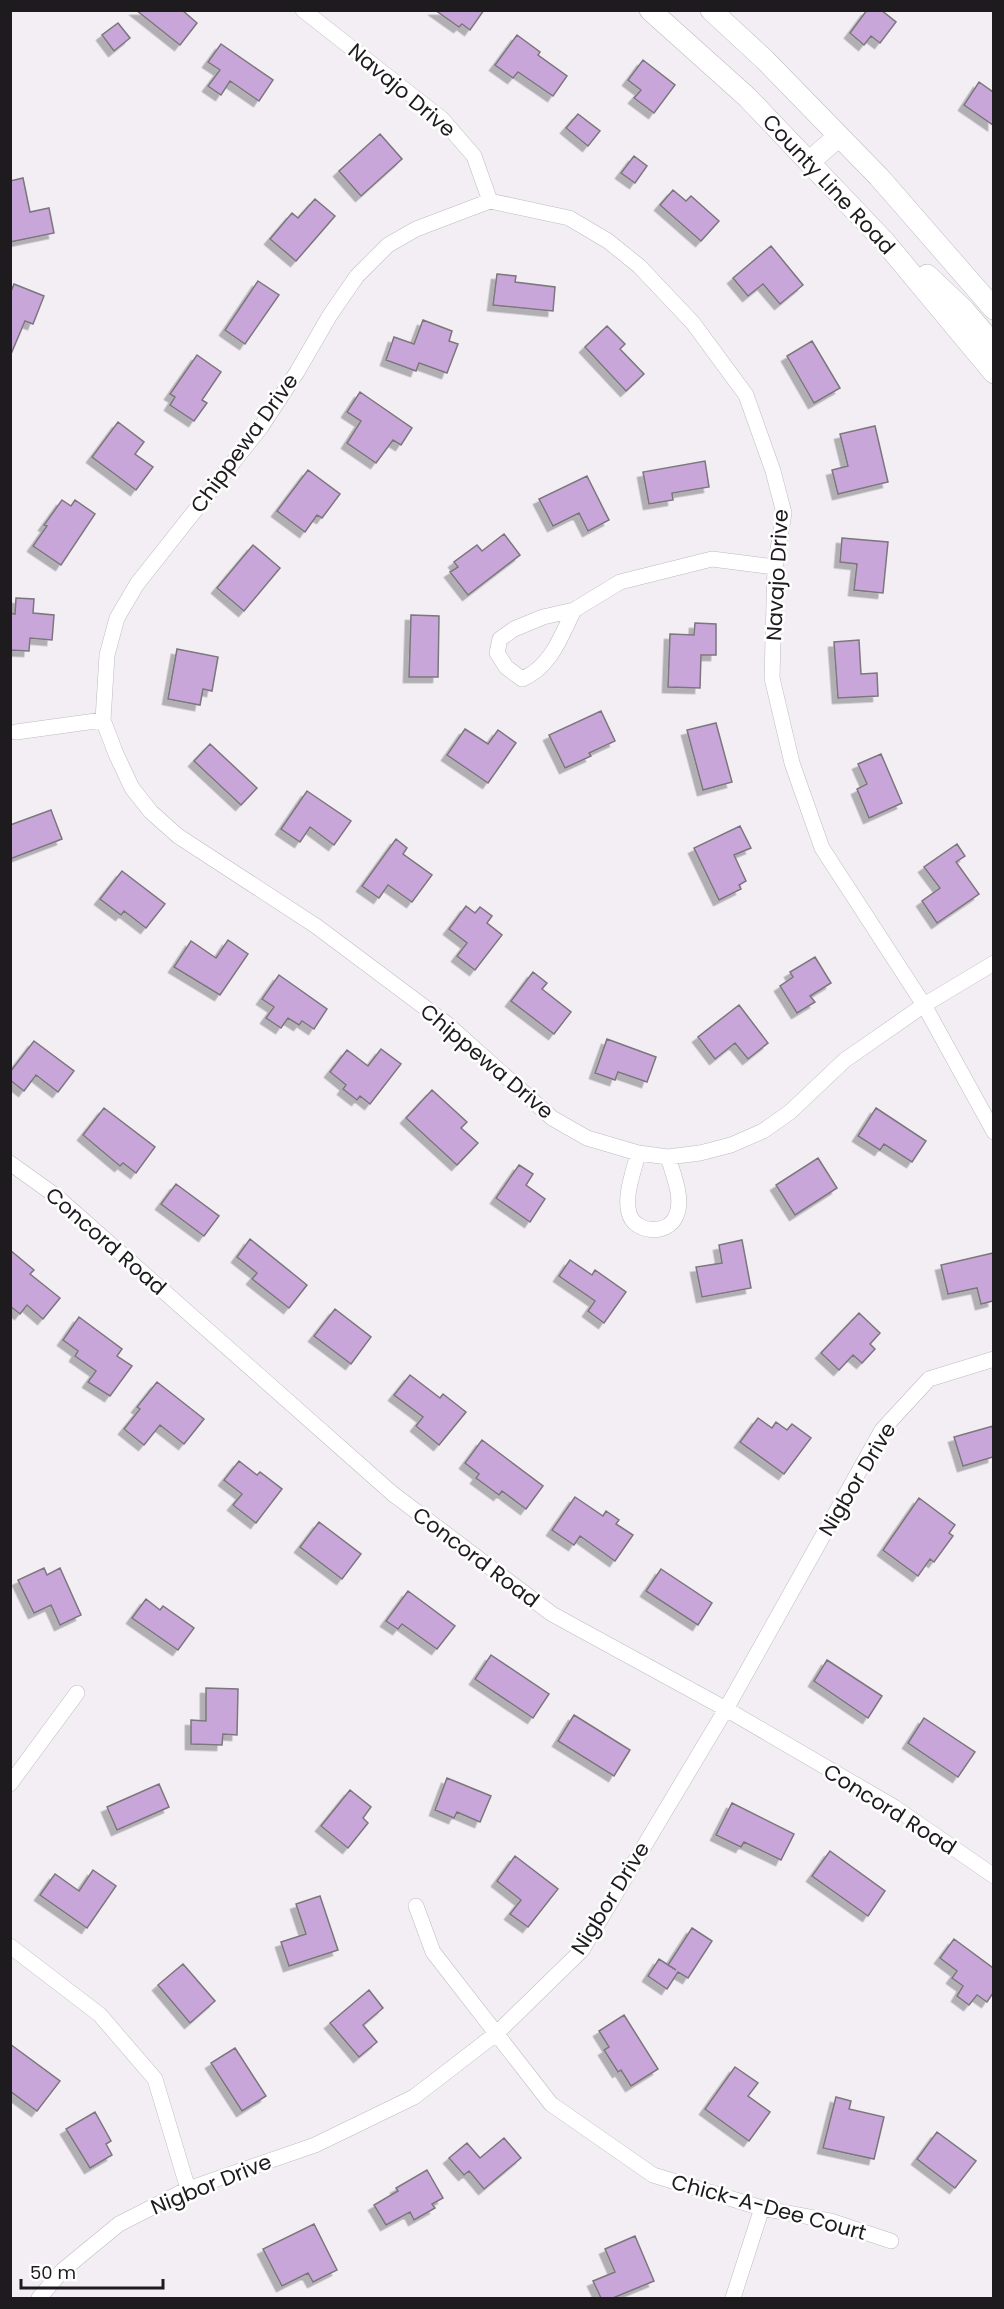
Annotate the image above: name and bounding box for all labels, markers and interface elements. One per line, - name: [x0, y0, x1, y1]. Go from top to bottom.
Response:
- street label: Navajo Drive: [342, 37, 462, 143]
- street label: County Line Road: [756, 107, 902, 261]
- street label: Chippewa Drive: [184, 367, 304, 519]
- street label: Navajo Drive: [759, 508, 795, 642]
- street label: Chippewa Drive: [414, 997, 560, 1125]
- street label: Concord Road: [39, 1180, 173, 1302]
- street label: Nigbor Drive: [812, 1417, 902, 1541]
- street label: Concord Road: [407, 1500, 545, 1614]
- street label: Concord Road: [818, 1757, 962, 1861]
- street label: Nigbor Drive: [564, 1836, 656, 1960]
- street label: Nigbor Drive: [146, 2147, 276, 2221]
- street label: Chick-A-Dee Court: [668, 2167, 870, 2247]
- scale bar: [21, 2252, 164, 2290]
- text: 50 m: [30, 2260, 76, 2285]

